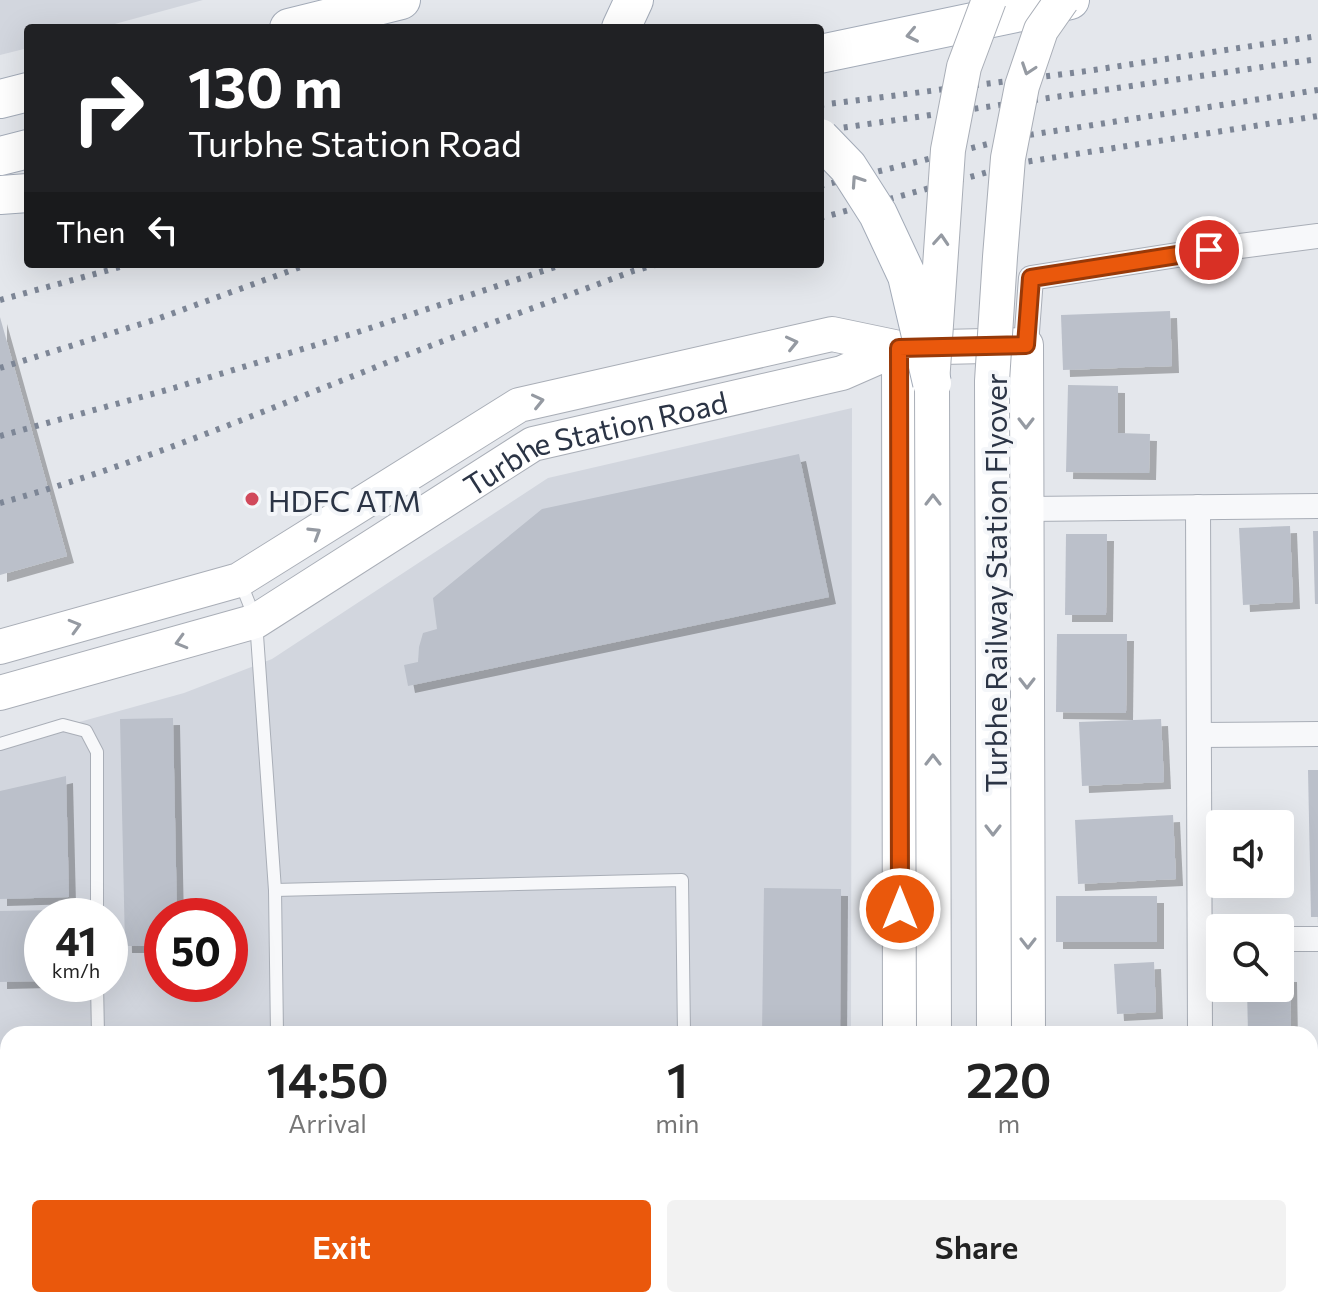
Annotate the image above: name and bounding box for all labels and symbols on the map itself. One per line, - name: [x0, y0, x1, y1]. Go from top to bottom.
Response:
- one-way arrow: [905, 26, 919, 43]
- one-way arrow: [1021, 61, 1037, 75]
- one-way arrow: [851, 175, 866, 190]
- pin: [1175, 216, 1243, 284]
- one-way arrow: [932, 233, 949, 246]
- one-way arrow: [784, 335, 798, 352]
- street label: Turbhe Railway Station Flyover: [976, 373, 1013, 793]
- street label: Turbhe Station Road: [456, 382, 731, 503]
- one-way arrow: [531, 393, 544, 410]
- one-way arrow: [1017, 417, 1035, 430]
- place label: HDFC ATM: [268, 481, 421, 518]
- marker: HDFC ATM: [243, 490, 261, 508]
- one-way arrow: [924, 493, 942, 506]
- one-way arrow: [306, 527, 321, 542]
- one-way arrow: [68, 619, 82, 635]
- one-way arrow: [175, 633, 189, 650]
- one-way arrow: [1018, 677, 1036, 690]
- one-way arrow: [924, 753, 942, 766]
- one-way arrow: [984, 824, 1002, 837]
- position arrow: [858, 867, 942, 951]
- speed limit sign: 50: [144, 898, 248, 1002]
- one-way arrow: [1019, 937, 1037, 950]

